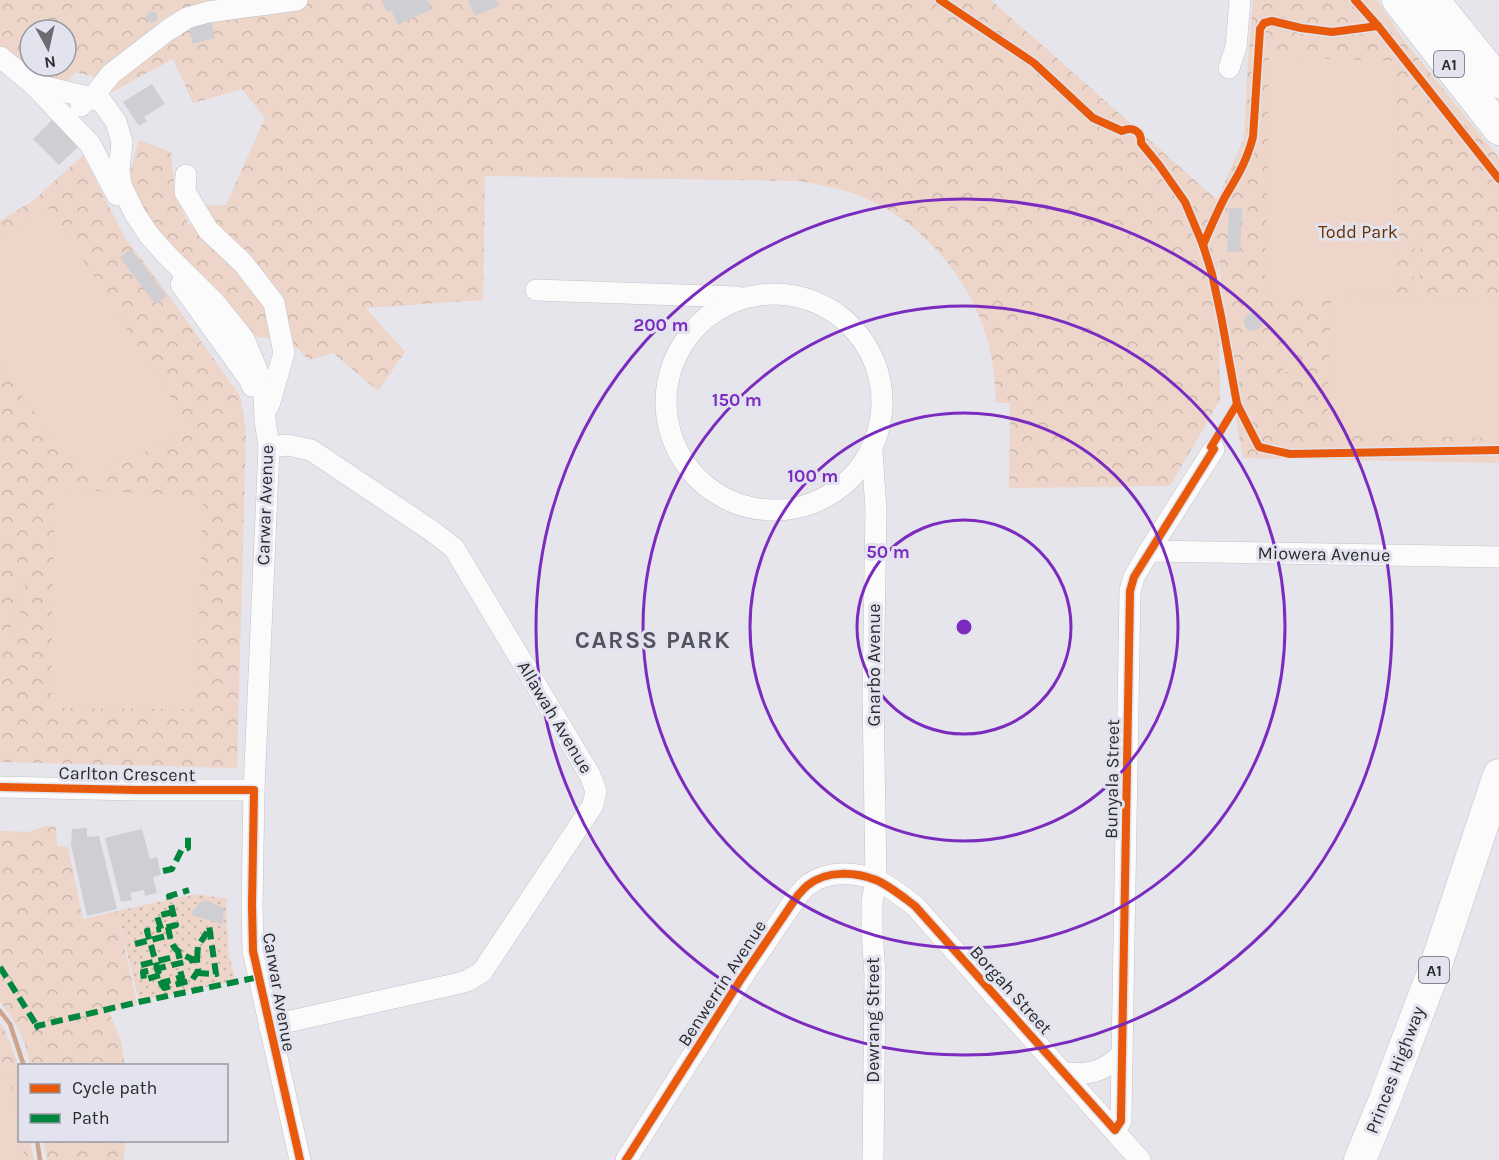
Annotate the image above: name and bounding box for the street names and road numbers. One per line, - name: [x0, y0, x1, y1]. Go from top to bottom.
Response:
- road number: A1: [1434, 51, 1464, 77]
- street label: Carwar Avenue: [252, 444, 278, 566]
- street label: Miowera Avenue: [1257, 542, 1391, 566]
- street label: Gnarbo Avenue: [863, 604, 885, 726]
- street label: Allawah Avenue: [513, 657, 597, 777]
- street label: Bunyala Street: [1100, 719, 1124, 839]
- street label: Carlton Crescent: [58, 762, 196, 786]
- street label: Benwerrin Avenue: [673, 916, 771, 1050]
- street label: Carwar Avenue: [258, 931, 300, 1053]
- street label: Borgah Street: [965, 941, 1057, 1039]
- street label: Dewrang Street: [862, 957, 884, 1083]
- road number: A1: [1419, 957, 1449, 983]
- street label: Princes Highway: [1361, 1003, 1430, 1137]

